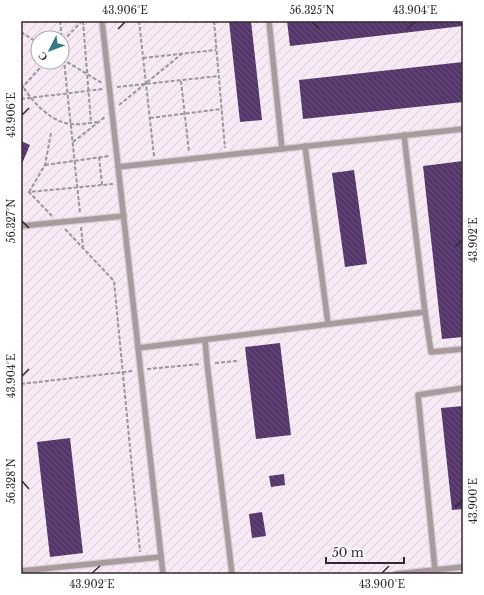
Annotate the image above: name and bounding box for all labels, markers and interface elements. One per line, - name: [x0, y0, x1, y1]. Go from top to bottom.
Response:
- text: 43.906°E: [102, 4, 148, 17]
- text: 56.325°N: [289, 4, 335, 17]
- text: 43.904°E: [393, 4, 437, 17]
- north arrow: [30, 30, 70, 70]
- text: С: [35, 49, 50, 64]
- text: 43.906°E: [5, 92, 18, 138]
- text: 56.327°N: [5, 199, 18, 243]
- text: 43.902°E: [467, 217, 480, 263]
- text: 43.904°E: [5, 354, 18, 398]
- text: 56.328°N: [5, 458, 18, 504]
- text: 43.900°E: [467, 478, 480, 524]
- scale bar: [326, 539, 404, 565]
- text: 50 m: [332, 545, 364, 560]
- text: 43.902°E: [69, 578, 115, 591]
- text: 43.900°E: [359, 578, 405, 591]

